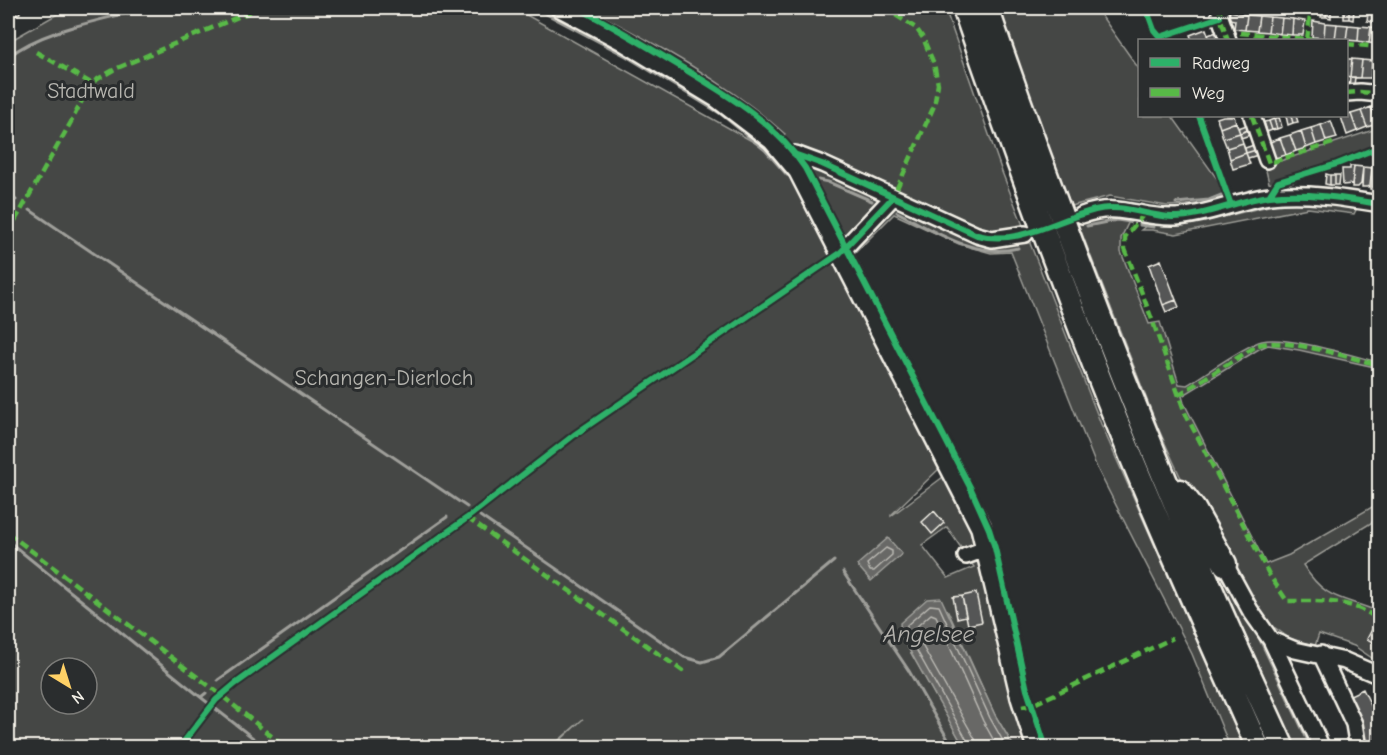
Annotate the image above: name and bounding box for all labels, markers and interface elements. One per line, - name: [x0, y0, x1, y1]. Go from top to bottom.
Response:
- legend: [1138, 39, 1348, 117]
- text: Radweg: [1192, 53, 1250, 74]
- park label: Stadtwald: [47, 78, 135, 104]
- text: Weg: [1192, 83, 1225, 104]
- park label: Schangen-Dierloch: [294, 365, 474, 391]
- water label: Angelsee: [882, 620, 975, 648]
- north arrow: [39, 656, 99, 716]
- text: N: [68, 687, 87, 707]

